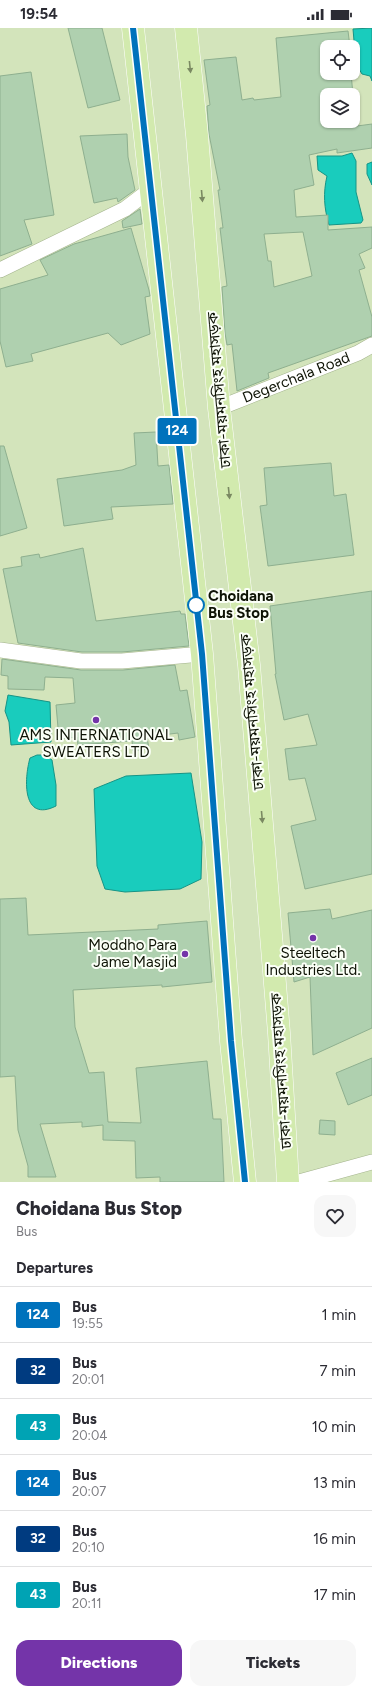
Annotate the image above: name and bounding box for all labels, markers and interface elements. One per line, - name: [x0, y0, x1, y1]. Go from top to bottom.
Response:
- text: 19:54: [20, 5, 58, 23]
- map controls: [320, 40, 360, 128]
- button: locate: [320, 40, 360, 80]
- one-way arrow: [187, 61, 193, 73]
- button: layers: [320, 88, 360, 128]
- one-way arrow: [199, 190, 205, 202]
- street label: ঢাকা-ময়মনসিংহ মহাসড়ক: [203, 310, 235, 470]
- street label: Degerchala Road: [240, 348, 352, 407]
- line badge: 124: [154, 418, 200, 444]
- text: 124: [166, 422, 188, 439]
- one-way arrow: [225, 487, 232, 499]
- place label: Choidana Bus Stop: [208, 587, 274, 622]
- marker: Choidana Bus Stop: [187, 596, 205, 614]
- street label: ঢাকা-ময়মনসিংহ মহাসড়ক: [236, 632, 268, 792]
- marker: AMS INTERNATIONAL SWEATERS LTD: [91, 715, 101, 725]
- place label: AMS INTERNATIONAL SWEATERS LTD: [19, 726, 173, 761]
- one-way arrow: [258, 811, 265, 823]
- marker: Steeltech Industries Ltd.: [308, 933, 318, 943]
- place label: Moddho Para Jame Masjid: [88, 936, 177, 971]
- place label: Steeltech Industries Ltd.: [265, 944, 361, 979]
- marker: Moddho Para Jame Masjid: [180, 949, 190, 959]
- street label: ঢাকা-ময়মনসিংহ মহাসড়ক: [267, 992, 295, 1151]
- button: heart: [314, 1195, 356, 1237]
- text: Choidana Bus Stop: [16, 1197, 182, 1220]
- text: Bus: [16, 1224, 37, 1239]
- text: Departures: [16, 1259, 93, 1277]
- text: Bus: [72, 1298, 97, 1316]
- text: 124: [27, 1306, 49, 1323]
- text: 1 min: [321, 1306, 356, 1324]
- text: 19:55: [72, 1316, 103, 1331]
- text: Bus: [72, 1354, 97, 1372]
- text: 32: [30, 1362, 46, 1379]
- text: 7 min: [320, 1362, 356, 1380]
- text: 20:01: [72, 1372, 105, 1387]
- text: Bus: [72, 1410, 97, 1428]
- text: 43: [30, 1418, 46, 1435]
- text: 10 min: [312, 1418, 356, 1436]
- text: 20:04: [72, 1428, 107, 1443]
- text: Bus: [72, 1466, 97, 1484]
- text: 124: [27, 1474, 49, 1491]
- text: 13 min: [313, 1474, 356, 1492]
- text: 20:07: [72, 1484, 106, 1499]
- text: Bus: [72, 1522, 97, 1540]
- text: 32: [30, 1530, 46, 1547]
- text: 16 min: [313, 1530, 356, 1548]
- text: 20:10: [72, 1540, 105, 1555]
- text: Bus: [72, 1578, 97, 1596]
- text: 43: [30, 1586, 46, 1603]
- text: 17 min: [313, 1586, 356, 1604]
- text: 20:11: [72, 1596, 102, 1611]
- button: Directions: [16, 1640, 182, 1686]
- button: Tickets: [190, 1640, 356, 1686]

